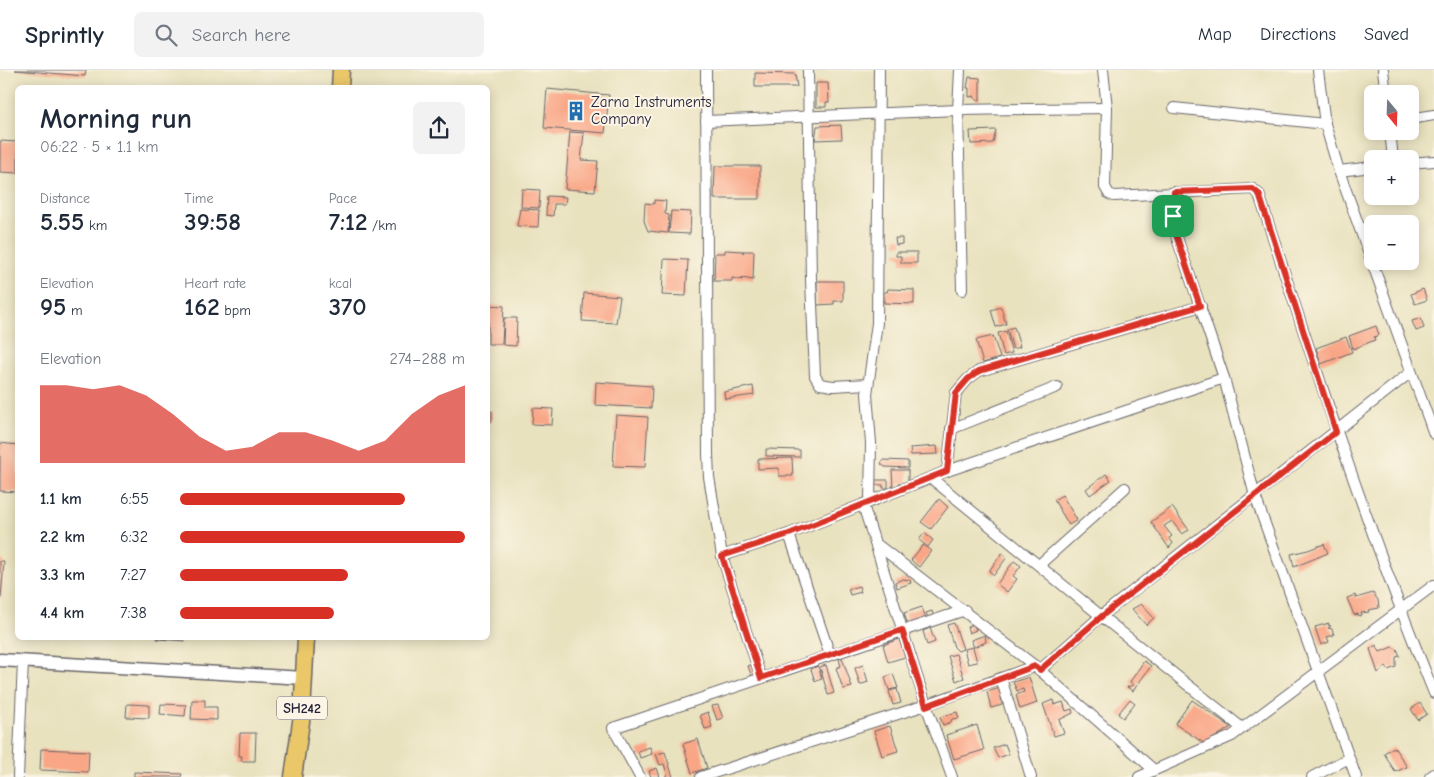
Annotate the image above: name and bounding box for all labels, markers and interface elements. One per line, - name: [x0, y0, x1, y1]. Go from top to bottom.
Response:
- search box: [134, 12, 484, 57]
- text: Sprintly: [25, 21, 104, 49]
- icon: search: [152, 21, 180, 49]
- text: Search here: [192, 24, 291, 46]
- text: Map: [1198, 24, 1232, 45]
- text: Directions: [1260, 24, 1336, 45]
- text: Saved: [1364, 24, 1409, 45]
- north arrow: [1364, 85, 1419, 140]
- map controls: [1364, 85, 1419, 270]
- place label: Zarna Instruments Company: [591, 93, 712, 128]
- building icon: Zarna Instruments Company: [565, 100, 587, 122]
- button: share: [413, 102, 465, 154]
- text: Morning run: [40, 103, 192, 135]
- text: 06:22 · 5 × 1.1 km: [40, 138, 158, 156]
- button: +: [1364, 150, 1419, 205]
- text: Distance: [40, 190, 90, 207]
- text: Time: [184, 190, 213, 207]
- text: Pace: [329, 190, 357, 207]
- pin: [1152, 195, 1194, 237]
- icon: arrive: [1159, 202, 1187, 230]
- text: 5.55: [40, 207, 84, 236]
- text: 39:58: [184, 207, 241, 236]
- text: 7:12: [329, 207, 367, 236]
- button: −: [1364, 215, 1419, 270]
- text: km: [84, 217, 107, 234]
- text: /km: [367, 217, 397, 234]
- text: Elevation: [40, 275, 94, 292]
- text: Heart rate: [184, 275, 246, 292]
- text: kcal: [329, 275, 352, 292]
- text: 95: [40, 292, 66, 321]
- text: 162: [184, 292, 220, 321]
- text: 370: [329, 292, 367, 321]
- text: m: [66, 302, 83, 319]
- text: bpm: [220, 302, 251, 319]
- text: Elevation: [40, 350, 101, 368]
- text: 274–288 m: [390, 350, 465, 368]
- text: 1.1 km: [40, 490, 82, 508]
- text: 6:55: [120, 490, 149, 508]
- text: 2.2 km: [40, 528, 85, 546]
- text: 6:32: [120, 528, 148, 546]
- text: 3.3 km: [40, 566, 85, 584]
- text: 7:27: [120, 566, 146, 584]
- text: 4.4 km: [40, 604, 84, 622]
- text: 7:38: [120, 604, 147, 622]
- road number: SH242: [277, 696, 327, 720]

